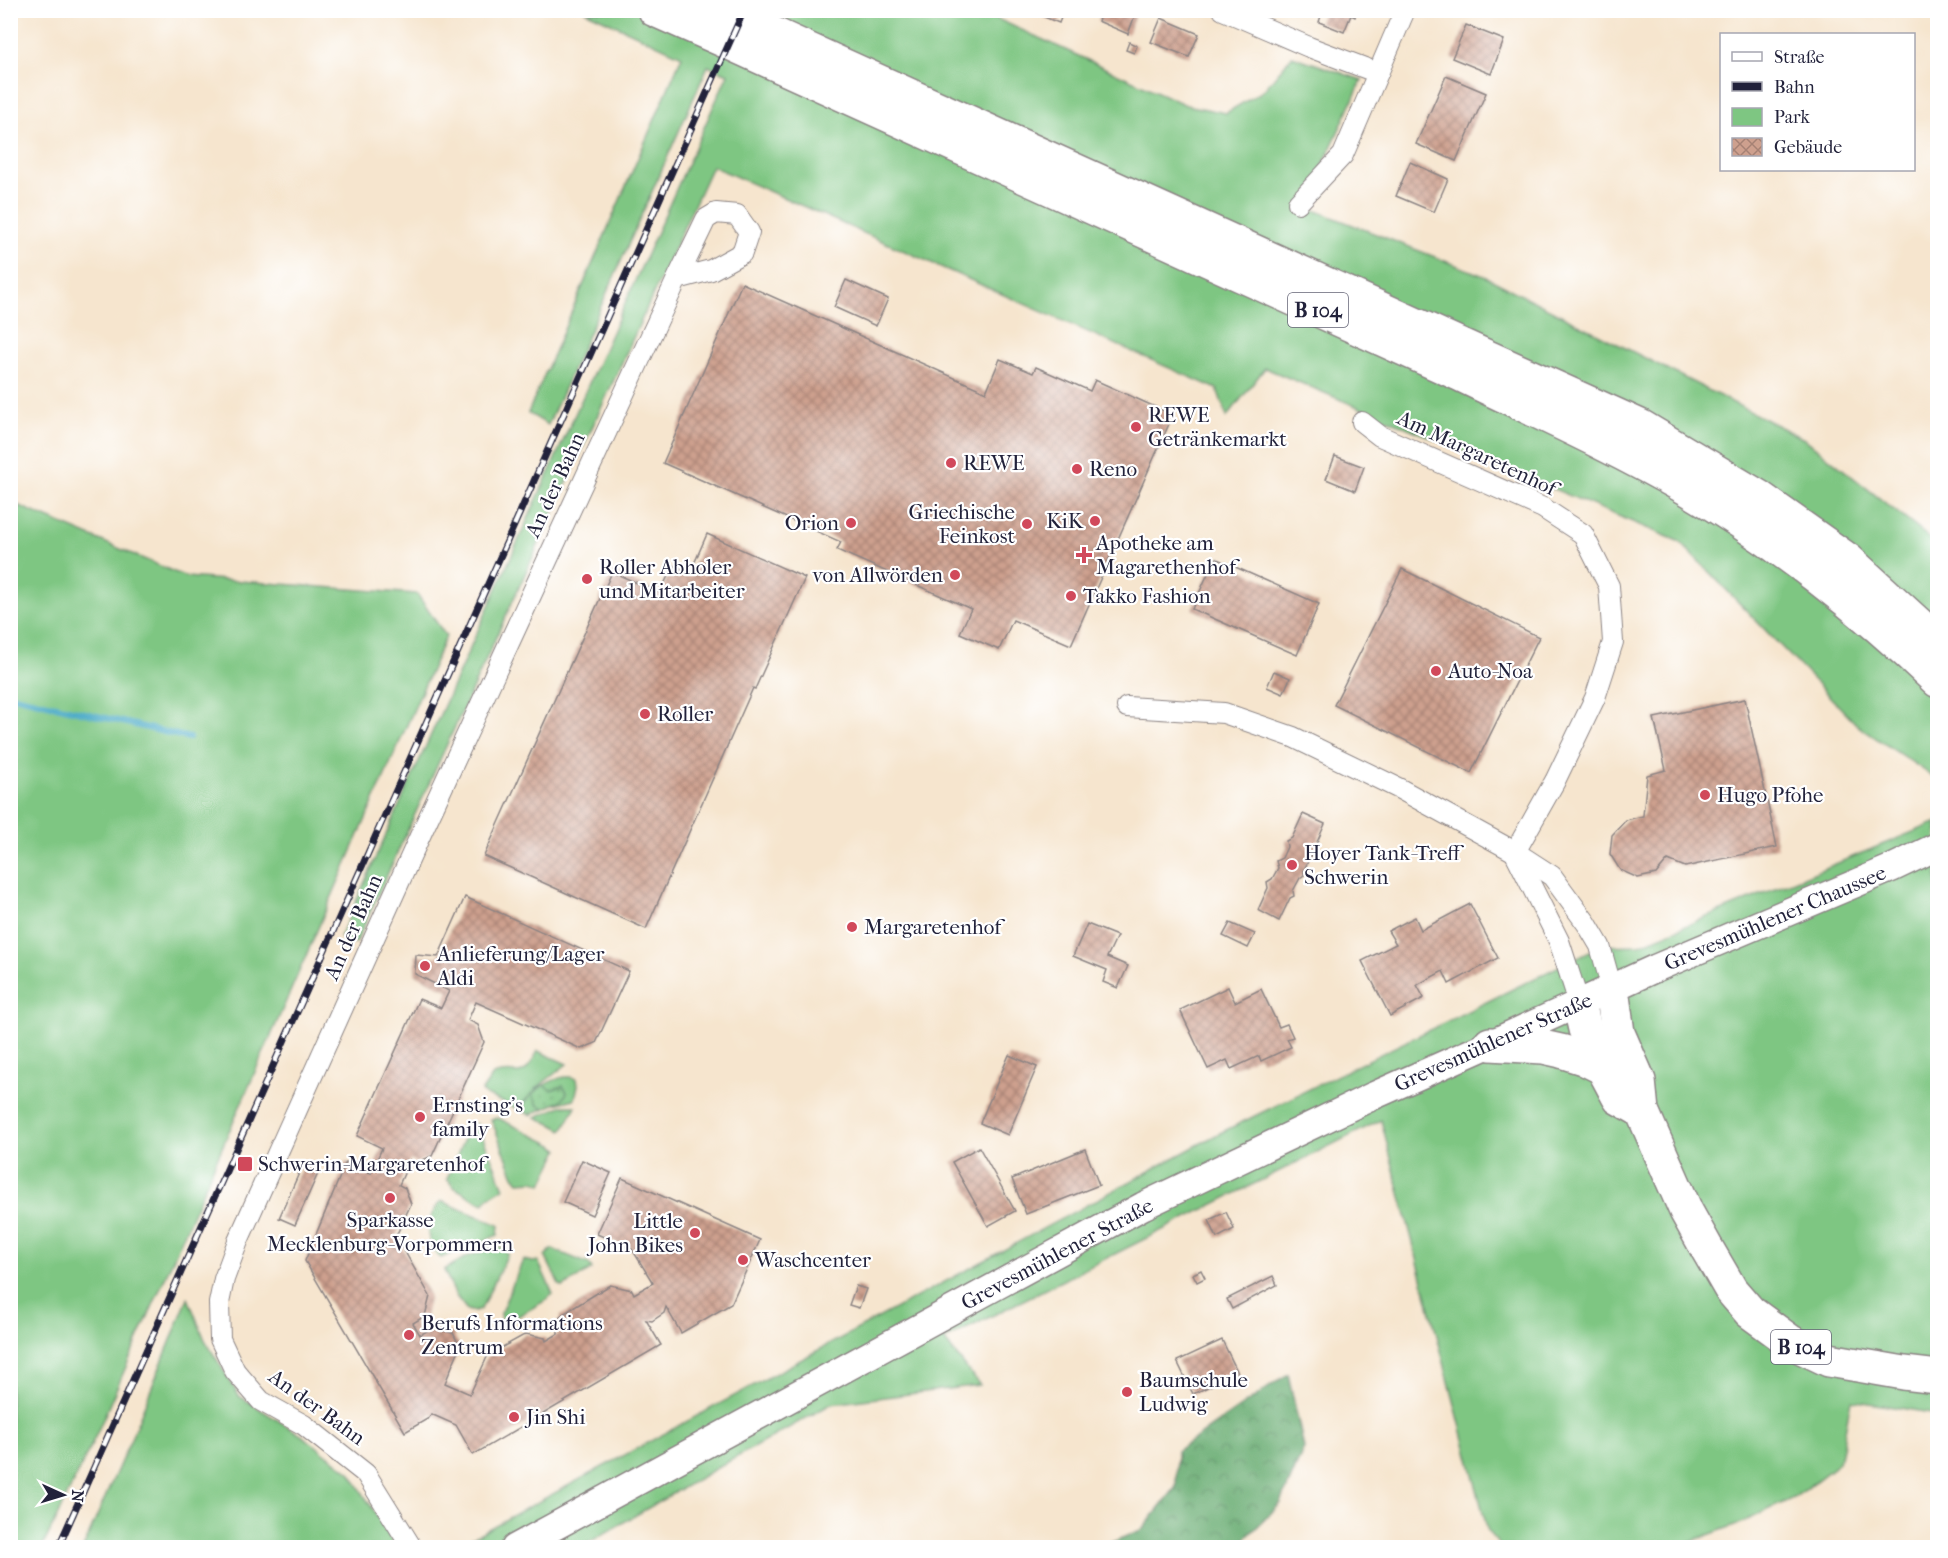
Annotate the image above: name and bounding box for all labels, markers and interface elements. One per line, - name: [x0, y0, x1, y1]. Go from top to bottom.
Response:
- legend: [1720, 33, 1915, 171]
- text: Straße: [1774, 47, 1825, 68]
- text: Bahn: [1774, 77, 1815, 98]
- text: Park: [1774, 107, 1811, 128]
- text: Gebäude: [1774, 137, 1842, 158]
- road number: B 104: [1288, 293, 1348, 327]
- place label: REWE Getränkemarkt: [1148, 403, 1287, 451]
- street label: Am Margaretenhof: [1393, 405, 1564, 502]
- marker: REWE Getränkemarkt: [1129, 420, 1143, 434]
- street label: An der Bahn: [520, 429, 590, 542]
- place label: REWE: [963, 451, 1025, 475]
- marker: REWE: [944, 456, 958, 470]
- place label: Reno: [1089, 457, 1137, 481]
- marker: Reno: [1070, 462, 1084, 476]
- place label: Griechische Feinkost: [909, 500, 1015, 548]
- place label: KiK: [1046, 509, 1085, 533]
- place label: Orion: [785, 511, 839, 535]
- marker: KiK: [1088, 514, 1102, 528]
- marker: Orion: [844, 516, 858, 530]
- marker: Griechische Feinkost: [1020, 517, 1034, 531]
- place label: Apotheke am Magarethenhof: [1095, 531, 1240, 579]
- marker: Apotheke am Magarethenhof: [1077, 548, 1091, 562]
- place label: Roller Abholer und Mitarbeiter: [598, 555, 745, 603]
- place label: von Allwörden: [812, 563, 943, 587]
- marker: von Allwörden: [948, 568, 962, 582]
- marker: Roller Abholer und Mitarbeiter: [580, 572, 594, 586]
- place label: Takko Fashion: [1083, 584, 1211, 608]
- marker: Takko Fashion: [1064, 589, 1078, 603]
- place label: Auto-Noa: [1447, 659, 1533, 683]
- marker: Auto-Noa: [1429, 664, 1443, 678]
- place label: Roller: [657, 702, 713, 726]
- marker: Roller: [638, 707, 652, 721]
- place label: Hugo Pfohe: [1717, 783, 1823, 807]
- marker: Hugo Pfohe: [1698, 788, 1712, 802]
- place label: Hoyer Tank-Treff Schwerin: [1304, 841, 1464, 889]
- marker: Hoyer Tank-Treff Schwerin: [1285, 858, 1299, 872]
- street label: Grevesmühlener Chaussee: [1660, 860, 1890, 976]
- street label: An der Bahn: [319, 871, 387, 984]
- place label: Margaretenhof: [864, 915, 1005, 939]
- marker: Margaretenhof: [845, 920, 859, 934]
- place label: Anlieferung/Lager Aldi: [436, 942, 605, 990]
- marker: Anlieferung/Lager Aldi: [418, 959, 432, 973]
- street label: Grevesmühlener Straße: [1390, 988, 1596, 1096]
- place label: Ernsting's family: [432, 1093, 523, 1141]
- marker: Ernsting's family: [413, 1110, 427, 1124]
- place label: Schwerin-Margaretenhof: [258, 1152, 489, 1176]
- marker: Schwerin-Margaretenhof: [236, 1155, 254, 1173]
- marker: Sparkasse Mecklenburg-Vorpommern: [383, 1191, 397, 1205]
- street label: Grevesmühlener Straße: [957, 1193, 1157, 1315]
- place label: Sparkasse Mecklenburg-Vorpommern: [267, 1208, 513, 1256]
- place label: Little John Bikes: [586, 1209, 683, 1257]
- marker: Little John Bikes: [688, 1226, 702, 1240]
- place label: Waschcenter: [754, 1248, 871, 1272]
- marker: Waschcenter: [736, 1253, 750, 1267]
- place label: Berufs Informations Zentrum: [421, 1311, 603, 1359]
- marker: Berufs Informations Zentrum: [402, 1328, 416, 1342]
- road number: B 104: [1771, 1330, 1831, 1364]
- street label: An der Bahn: [263, 1364, 370, 1450]
- place label: Baumschule Ludwig: [1139, 1368, 1248, 1416]
- marker: Baumschule Ludwig: [1120, 1385, 1134, 1399]
- place label: Jin Shi: [524, 1405, 585, 1429]
- marker: Jin Shi: [507, 1410, 521, 1424]
- north arrow: [33, 1465, 93, 1525]
- text: N: [68, 1489, 87, 1504]

